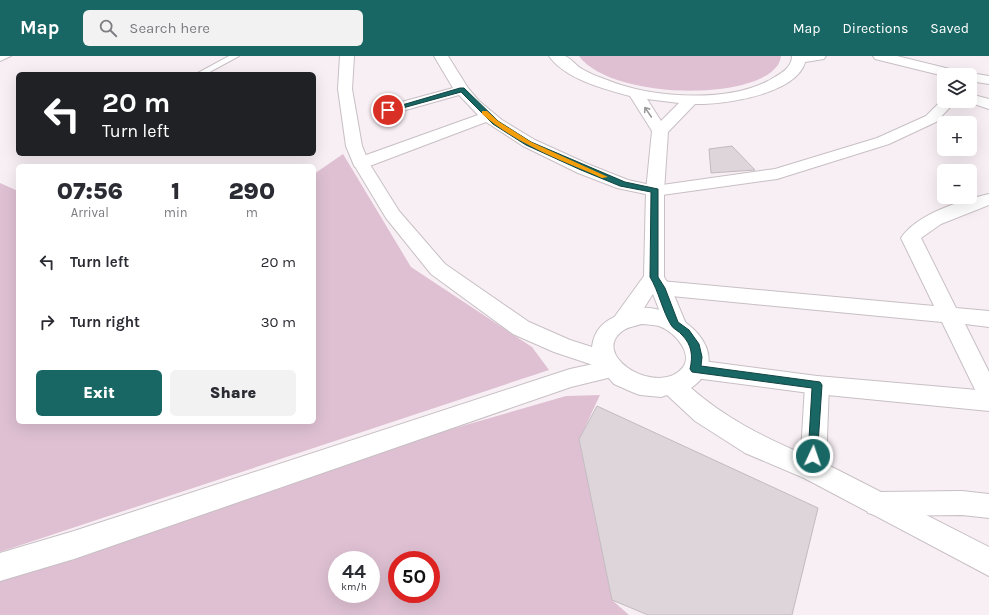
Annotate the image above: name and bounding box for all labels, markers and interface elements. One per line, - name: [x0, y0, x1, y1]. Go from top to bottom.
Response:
- search box: [83, 10, 363, 46]
- text: Map: [20, 17, 59, 39]
- icon: search: [97, 17, 119, 39]
- text: Search here: [129, 19, 210, 37]
- text: Map: [793, 20, 821, 37]
- text: Directions: [843, 20, 908, 37]
- text: Saved: [930, 20, 969, 37]
- map controls: [937, 68, 977, 204]
- button: layers: [937, 68, 977, 108]
- text: 20 m: [102, 86, 170, 119]
- icon: left: [36, 88, 88, 140]
- pin: [371, 93, 405, 127]
- icon: arrive: [377, 99, 399, 121]
- one-way arrow: [643, 106, 651, 118]
- button: +: [937, 116, 977, 156]
- text: Turn left: [102, 120, 170, 142]
- button: −: [937, 164, 977, 204]
- text: 07:56: [57, 177, 123, 205]
- text: 1: [171, 177, 180, 205]
- text: 290: [228, 177, 275, 205]
- text: Arrival: [71, 205, 109, 220]
- text: min: [164, 205, 188, 220]
- text: m: [246, 205, 258, 220]
- icon: left: [36, 251, 58, 273]
- text: Turn left: [70, 253, 129, 271]
- text: 20 m: [261, 253, 296, 271]
- icon: right: [36, 311, 58, 333]
- text: Turn right: [70, 313, 140, 331]
- text: 30 m: [261, 313, 296, 331]
- button: Exit: [36, 370, 162, 416]
- button: Share: [170, 370, 296, 416]
- position arrow: [792, 435, 834, 477]
- speed limit sign: 50: [388, 551, 440, 603]
- text: 44: [342, 560, 366, 583]
- text: km/h: [341, 581, 367, 593]

